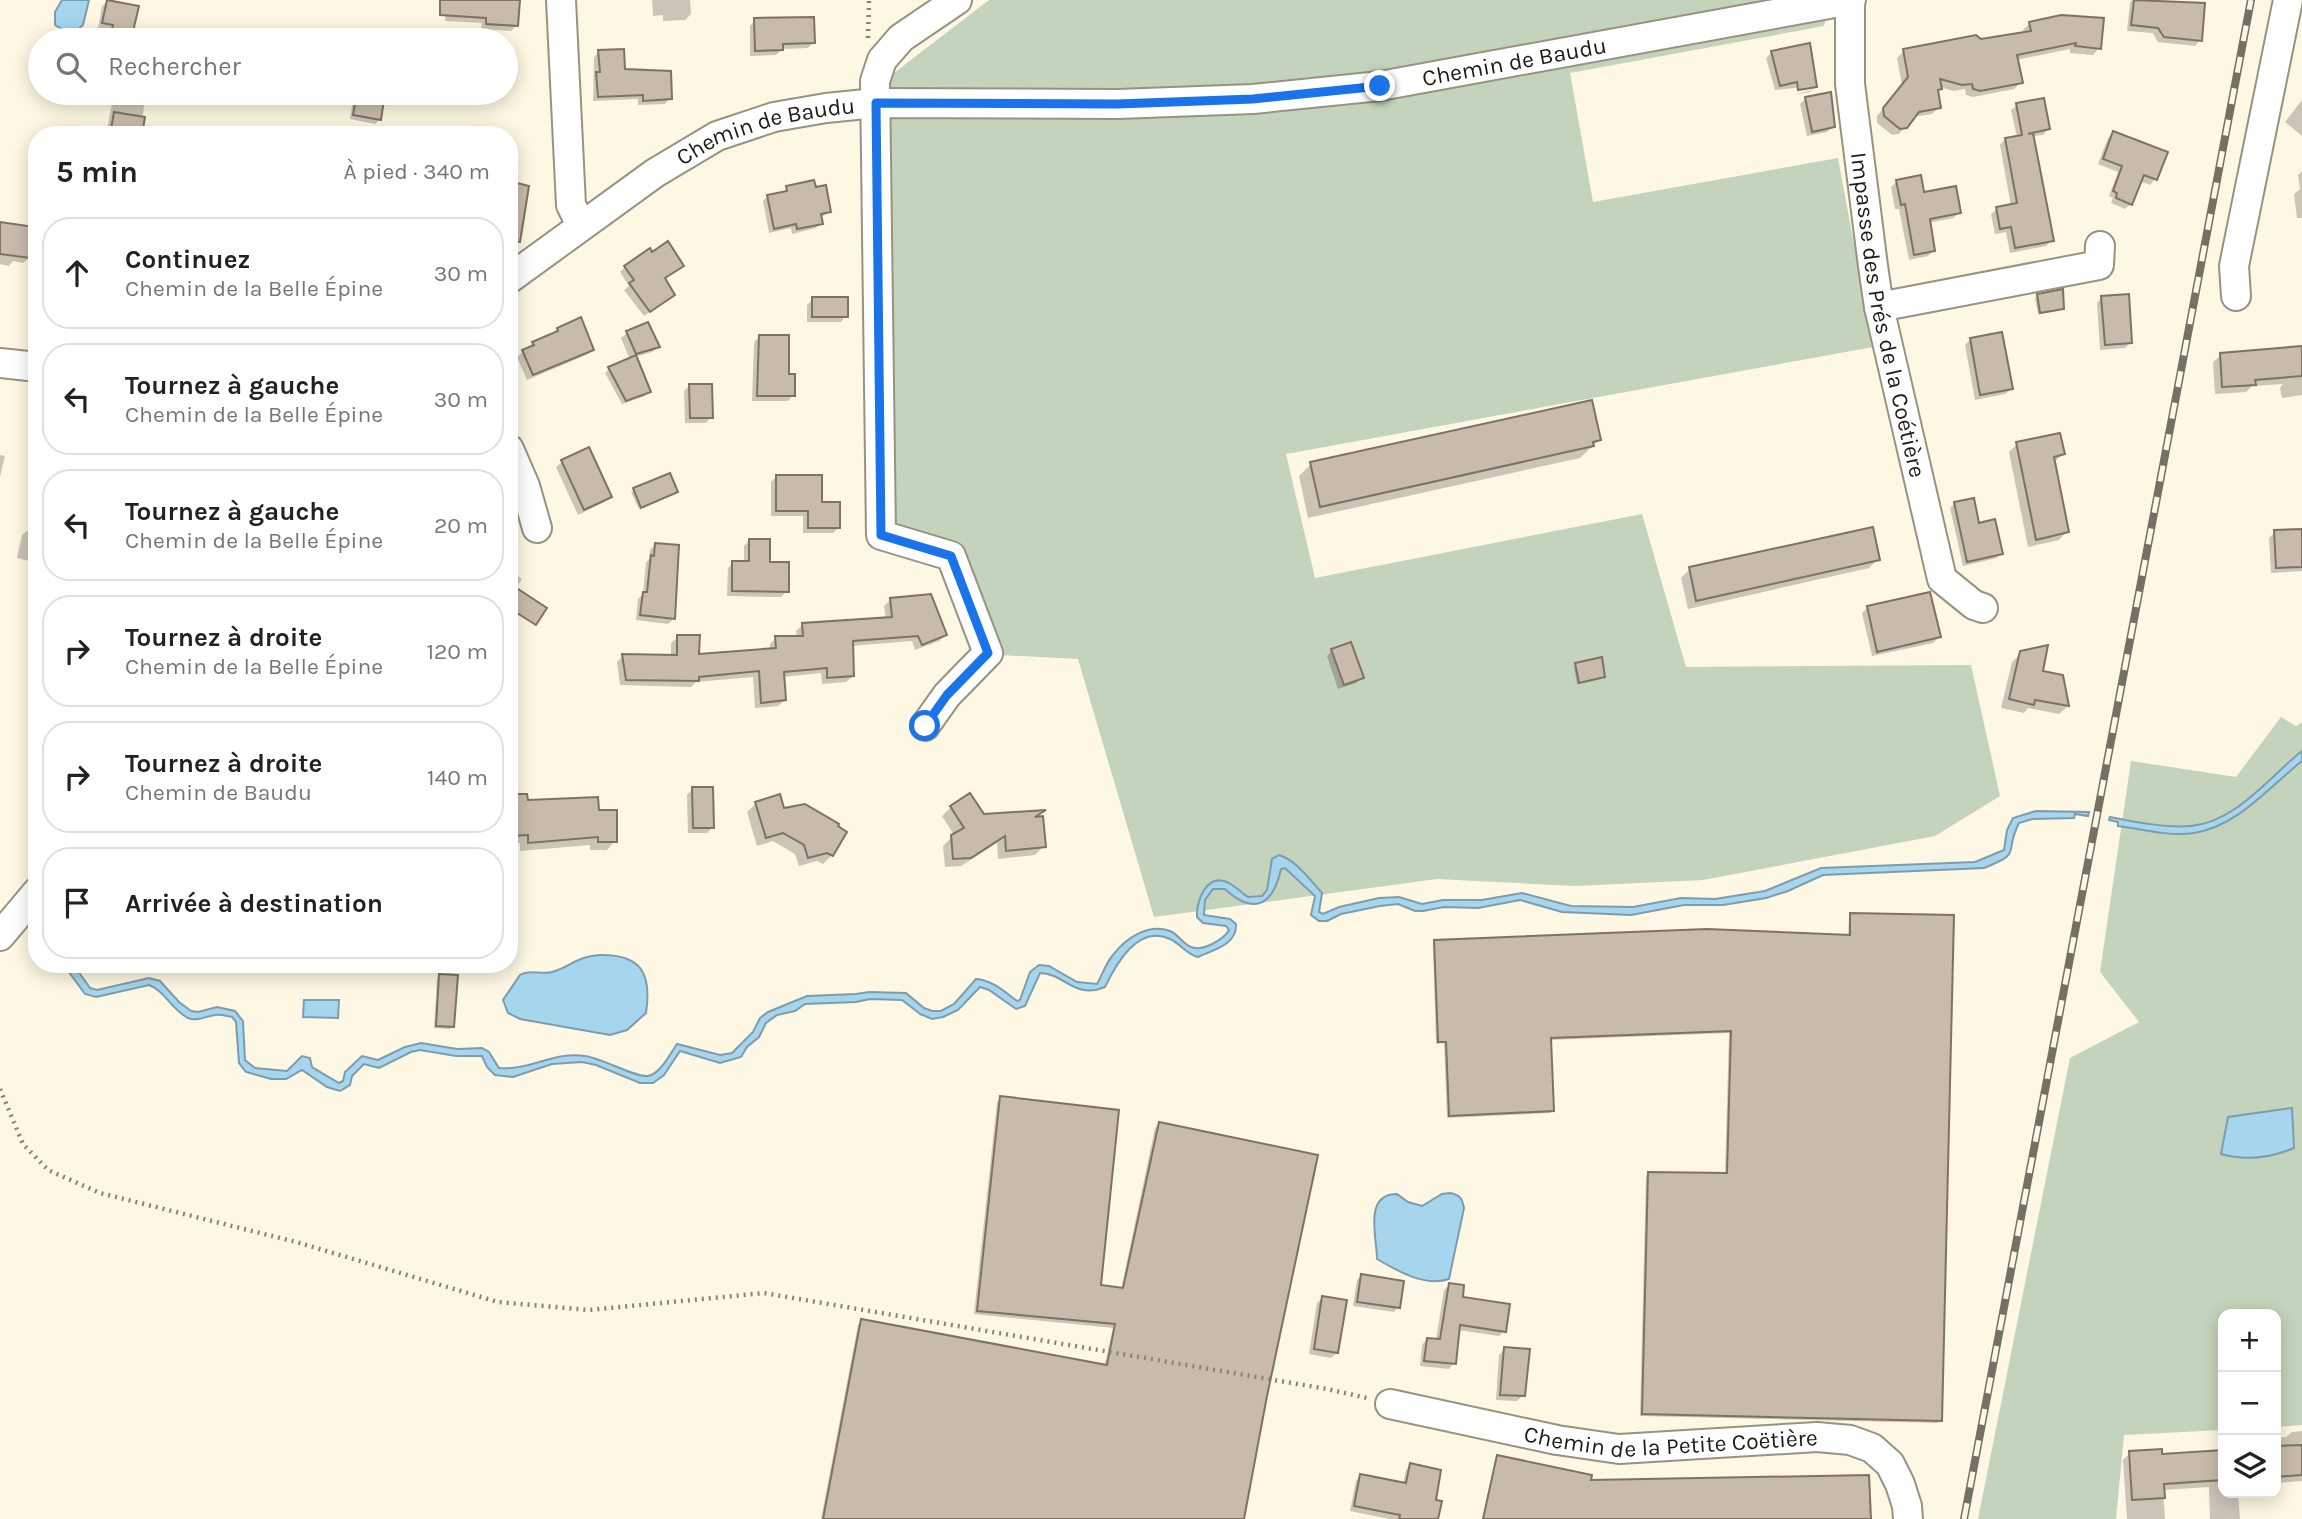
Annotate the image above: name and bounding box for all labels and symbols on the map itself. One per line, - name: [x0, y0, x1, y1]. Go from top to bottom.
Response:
- street label: Chemin de Baudu: [1420, 32, 1609, 92]
- route end: [1364, 70, 1395, 101]
- street label: Chemin de Baudu: [672, 92, 856, 171]
- street label: Impasse des Prés de la Coétière: [1845, 151, 1931, 480]
- route start: [909, 710, 940, 741]
- street label: Chemin de la Petite Coëtière: [1521, 1420, 1819, 1464]

